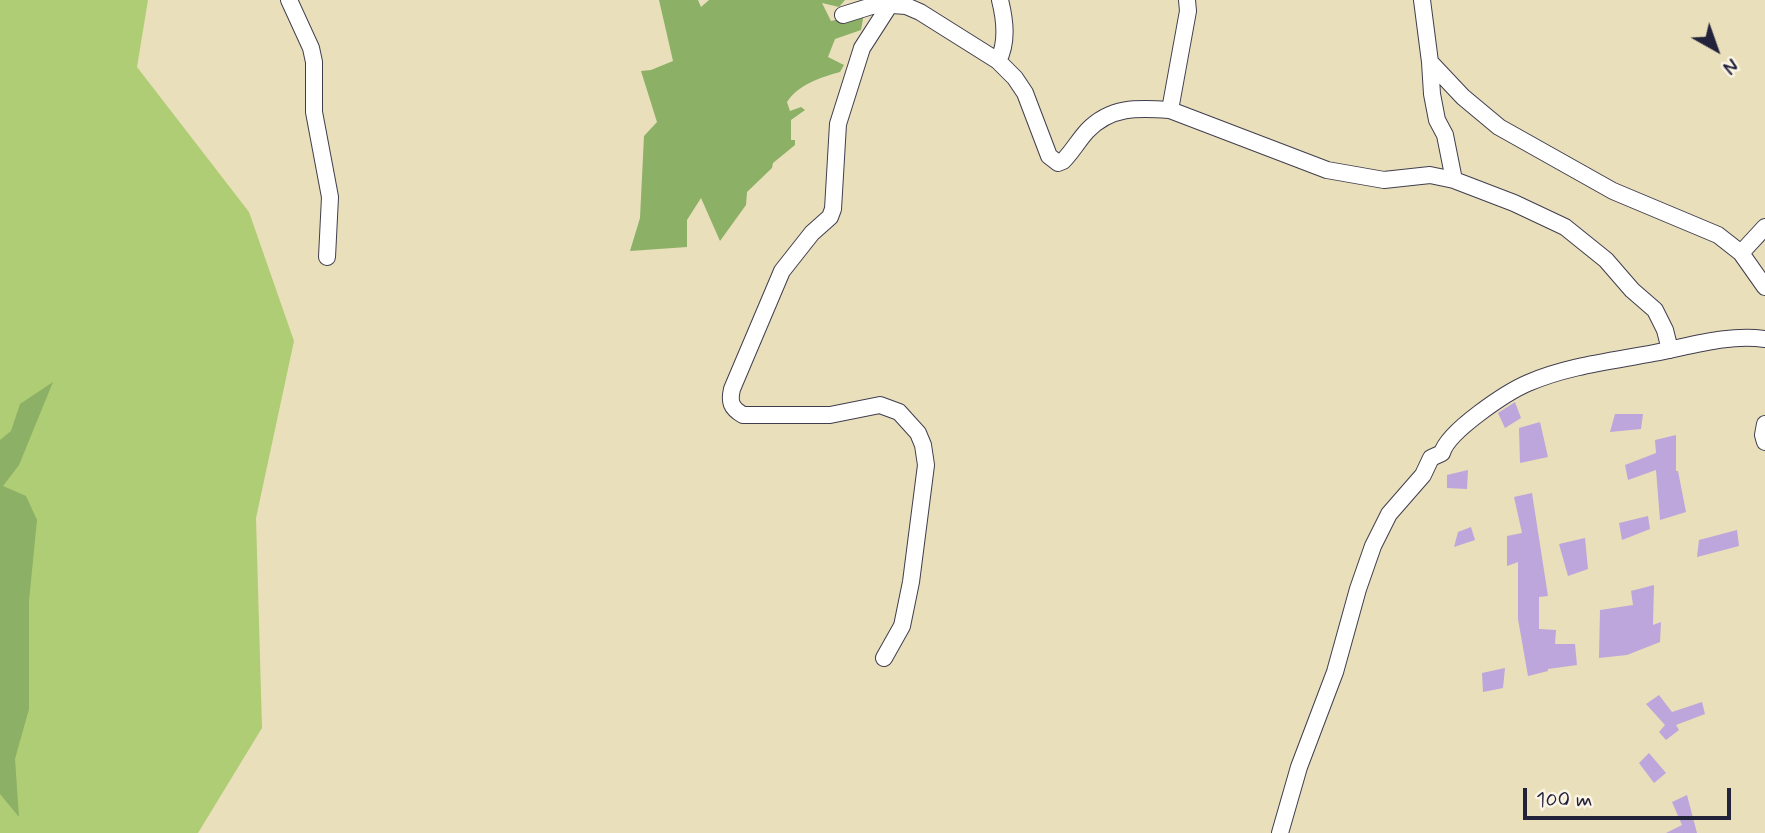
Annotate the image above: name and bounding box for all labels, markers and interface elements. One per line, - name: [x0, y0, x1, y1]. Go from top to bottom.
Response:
- north arrow: [1681, 14, 1751, 84]
- text: N: [1717, 52, 1743, 79]
- scale bar: [1527, 774, 1735, 818]
- text: 100 m: [1536, 786, 1592, 814]

